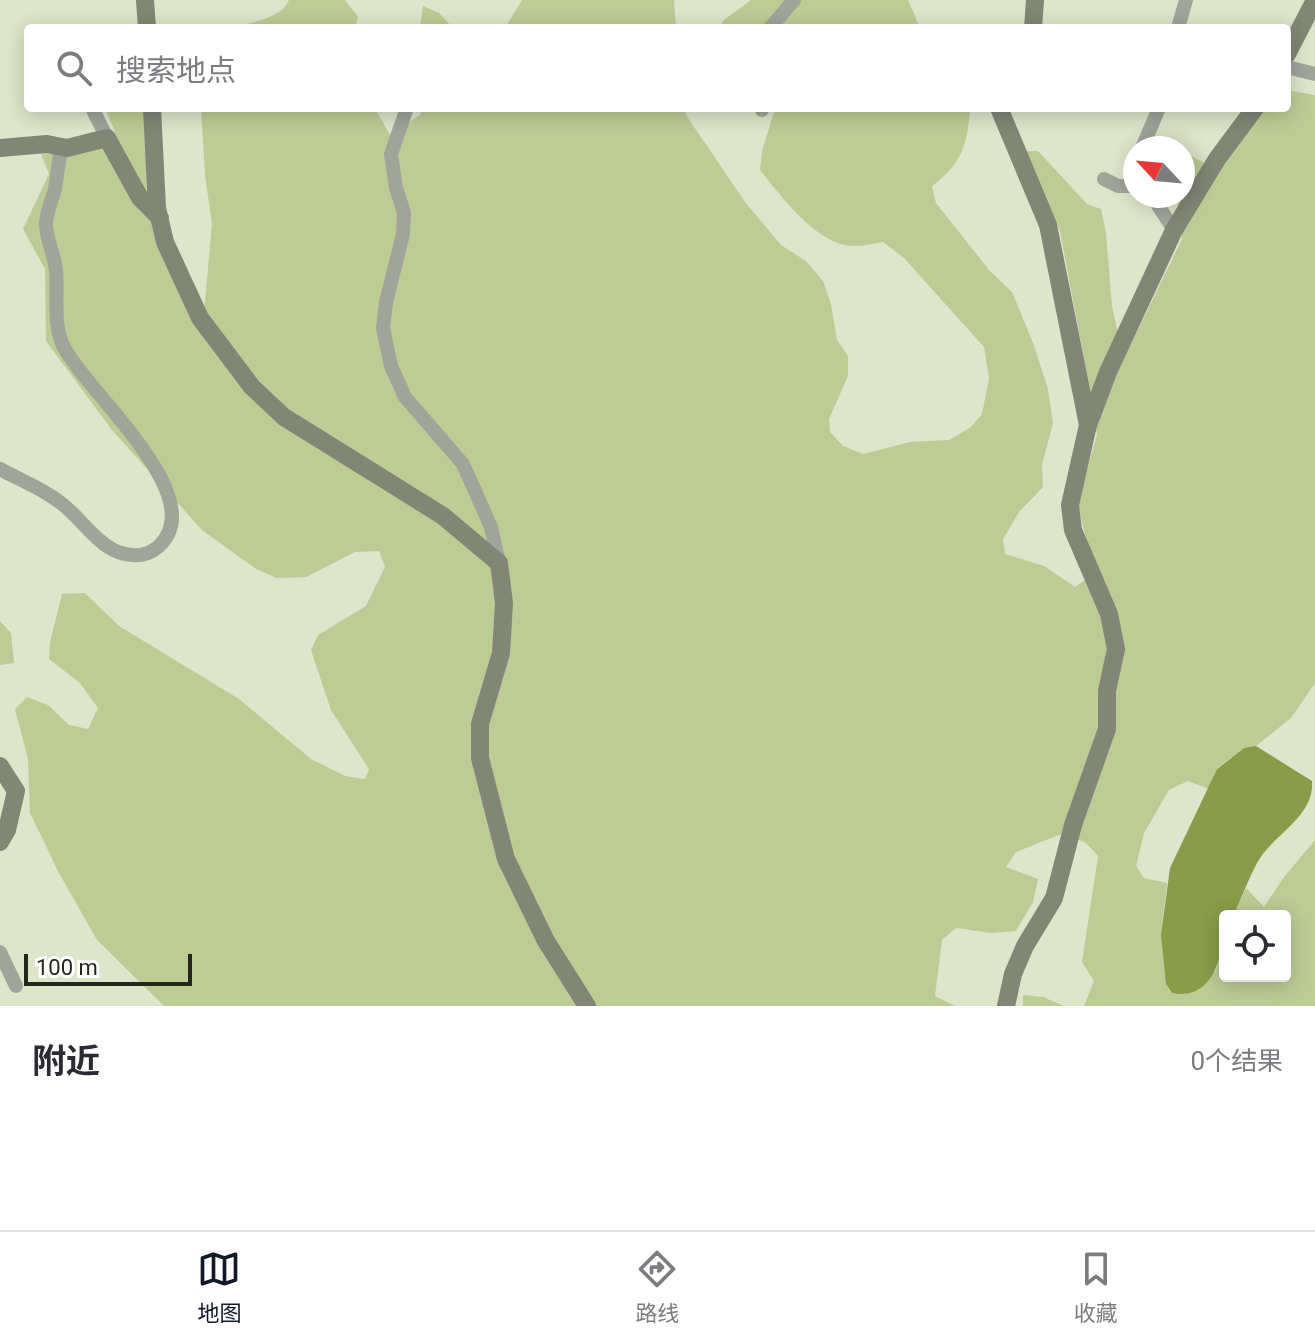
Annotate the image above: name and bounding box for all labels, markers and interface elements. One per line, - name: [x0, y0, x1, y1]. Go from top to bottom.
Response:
- search box: [24, 24, 1291, 112]
- icon: search: [52, 46, 96, 90]
- text: 搜索地点: [116, 53, 236, 88]
- north arrow: [1123, 136, 1195, 208]
- map controls: [1219, 910, 1291, 982]
- button: locate: [1219, 910, 1291, 982]
- scale bar: [24, 950, 192, 986]
- text: 100 m: [36, 955, 98, 980]
- text: 附近: [32, 1041, 100, 1081]
- text: 0个结果: [1190, 1046, 1283, 1076]
- tab: 地图: [197, 1247, 241, 1327]
- tab: 路线: [635, 1247, 680, 1327]
- tab: 收藏: [1074, 1247, 1118, 1327]

